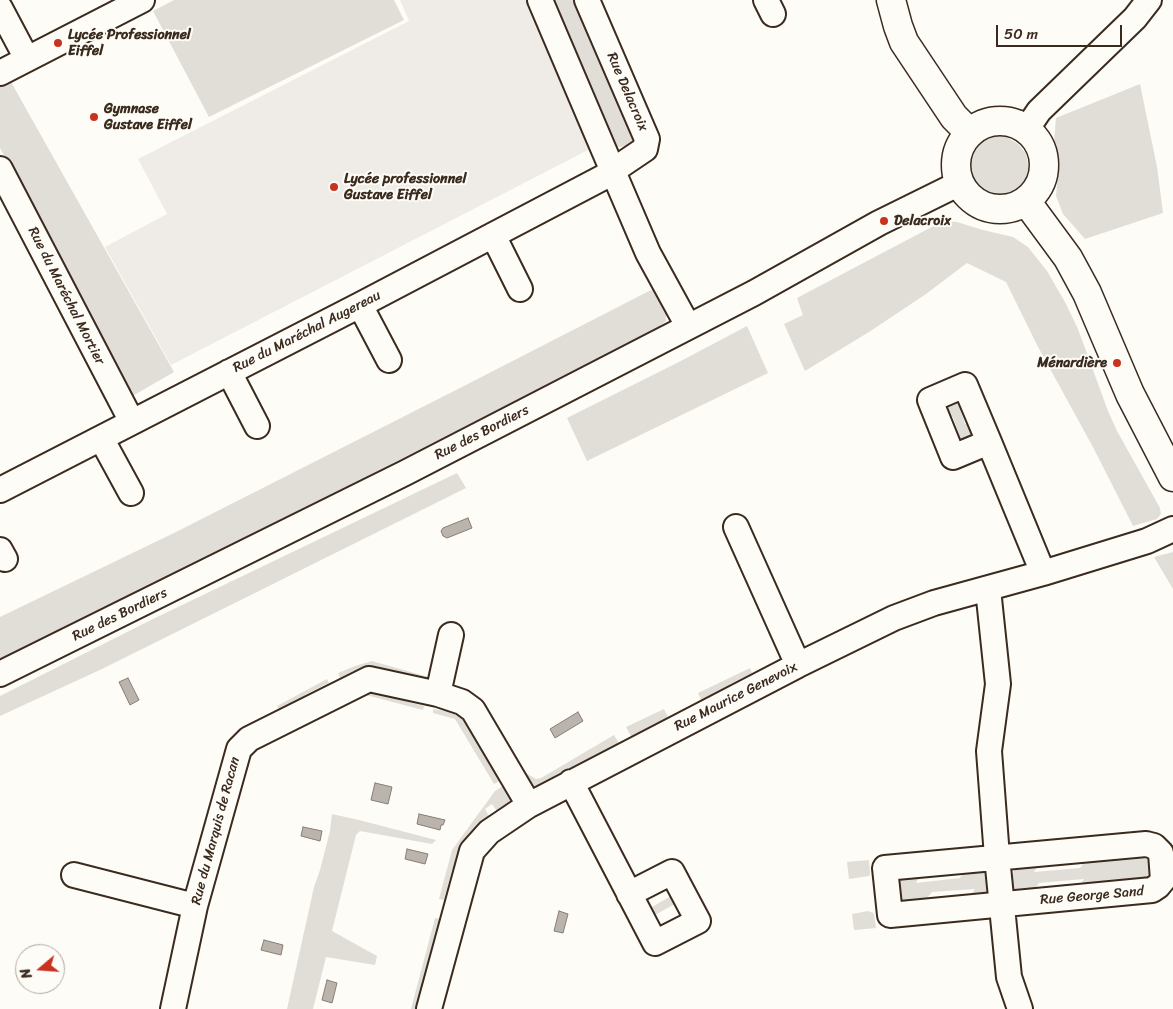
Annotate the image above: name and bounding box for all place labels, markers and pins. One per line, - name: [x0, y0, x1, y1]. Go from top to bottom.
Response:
- place label: Lycée Professionnel Eiffel: [68, 27, 191, 59]
- marker: Lycée Professionnel Eiffel: [52, 37, 64, 49]
- place label: Gymnase Gustave Eiffel: [104, 101, 192, 134]
- marker: Gymnase Gustave Eiffel: [88, 111, 100, 123]
- place label: Lycée professionnel Gustave Eiffel: [344, 171, 466, 203]
- marker: Lycée professionnel Gustave Eiffel: [328, 181, 340, 193]
- place label: Delacroix: [894, 213, 951, 229]
- marker: Delacroix: [878, 215, 890, 227]
- place label: Ménardière: [1037, 355, 1107, 371]
- marker: Ménardière: [1111, 357, 1123, 369]

